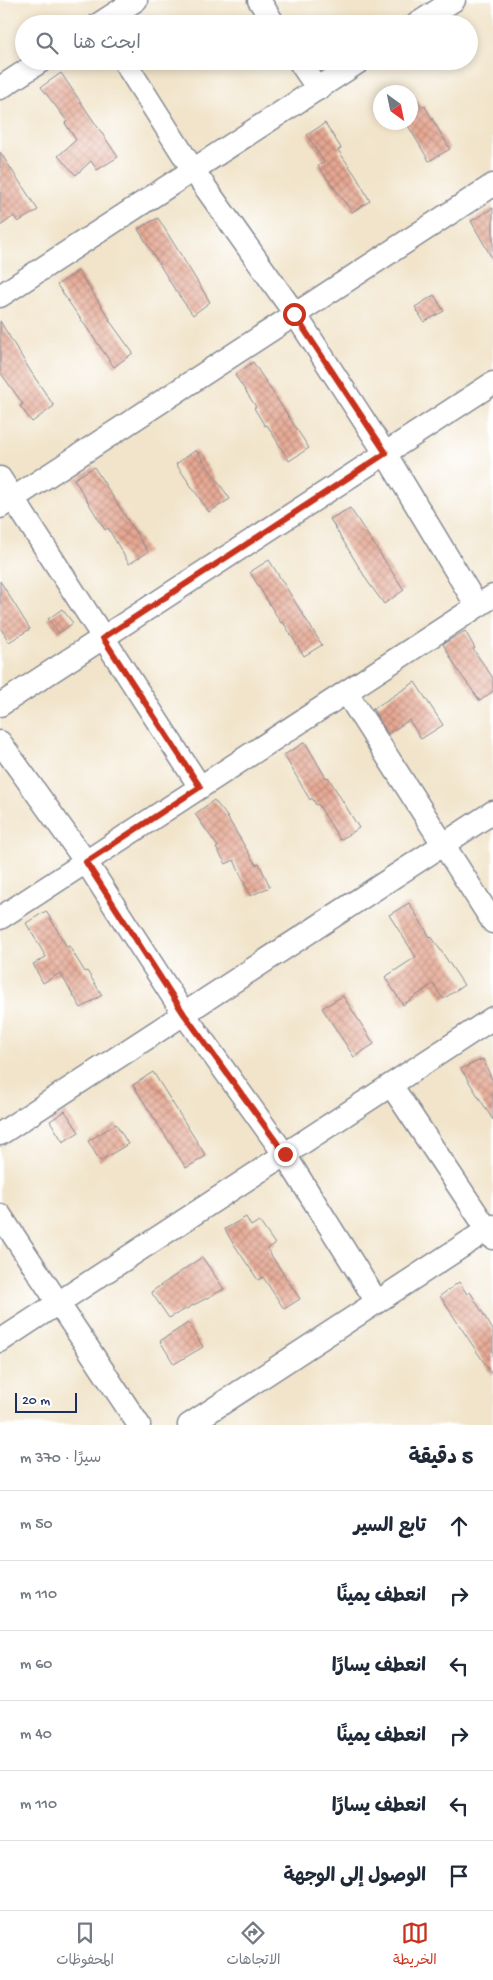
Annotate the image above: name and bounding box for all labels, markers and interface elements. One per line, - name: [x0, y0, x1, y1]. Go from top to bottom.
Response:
- search box: [15, 15, 478, 70]
- icon: search: [33, 29, 61, 57]
- text: ابحث هنا: [73, 33, 141, 56]
- north arrow: [373, 85, 418, 130]
- route start: [283, 303, 306, 326]
- route end: [274, 1143, 297, 1166]
- scale bar: [15, 1390, 78, 1413]
- text: 20 m: [22, 1393, 50, 1410]
- text: 5 دقيقة: [409, 1447, 473, 1472]
- text: سيرًا · 370 m: [20, 1450, 101, 1469]
- icon: ahead: [445, 1512, 473, 1540]
- text: 50 m: [20, 1516, 53, 1535]
- text: تابع السير: [354, 1516, 426, 1539]
- icon: right: [445, 1582, 473, 1610]
- text: 110 m: [20, 1586, 57, 1605]
- text: انعطف يمينًا: [337, 1586, 426, 1609]
- icon: left: [445, 1652, 473, 1680]
- text: 60 m: [20, 1656, 52, 1675]
- text: انعطف يسارًا: [332, 1656, 426, 1679]
- icon: right: [445, 1722, 473, 1750]
- text: 40 m: [20, 1726, 52, 1745]
- text: انعطف يمينًا: [337, 1726, 426, 1749]
- icon: left: [445, 1792, 473, 1820]
- text: 110 m: [20, 1796, 57, 1815]
- text: انعطف يسارًا: [332, 1796, 426, 1819]
- icon: arrive: [445, 1862, 473, 1890]
- text: الوصول إلى الوجهة: [283, 1866, 426, 1889]
- tab: المحفوظات: [56, 1919, 114, 1972]
- tab: الاتجاهات: [226, 1919, 281, 1972]
- tab: الخريطة: [393, 1919, 437, 1972]

